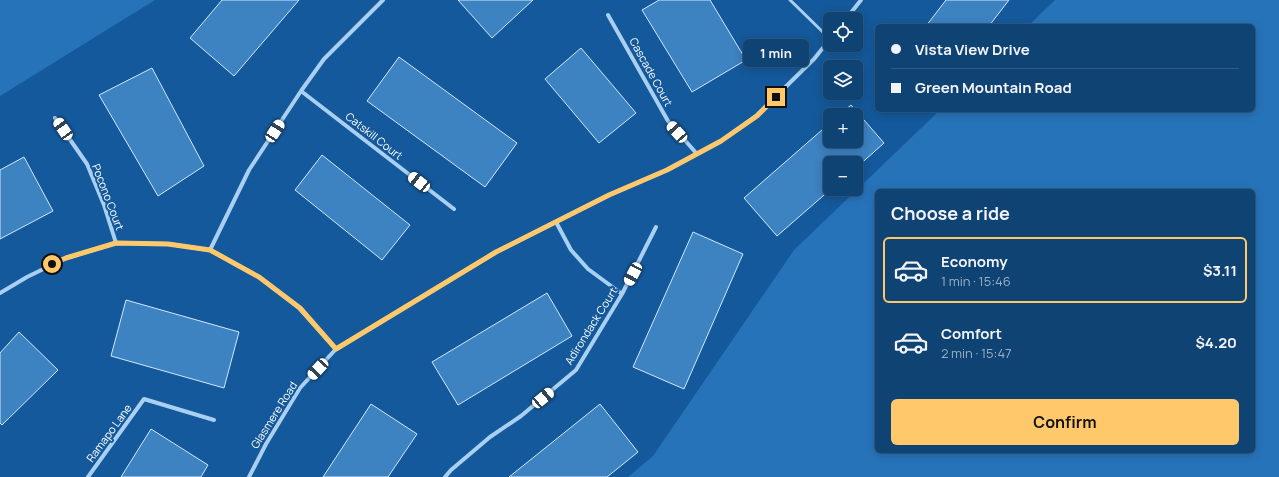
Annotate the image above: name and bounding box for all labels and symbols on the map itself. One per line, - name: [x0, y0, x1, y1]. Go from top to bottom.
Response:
- street label: Cascade Court: [626, 35, 677, 109]
- callout: 1 min: [743, 39, 809, 67]
- route end: [767, 88, 785, 106]
- street label: Catskill Court: [343, 109, 406, 163]
- car: [51, 116, 75, 142]
- car: [263, 118, 287, 144]
- car: [665, 119, 689, 145]
- street label: Pocono Court: [89, 161, 128, 232]
- car: [406, 170, 432, 194]
- route start: [43, 255, 61, 273]
- car: [622, 261, 644, 287]
- street label: Adirondack Court: [561, 284, 620, 367]
- car: [305, 356, 331, 382]
- street label: Glasmere Road: [247, 378, 300, 451]
- car: [530, 386, 556, 410]
- street label: Ramapo Lane: [82, 400, 135, 465]

